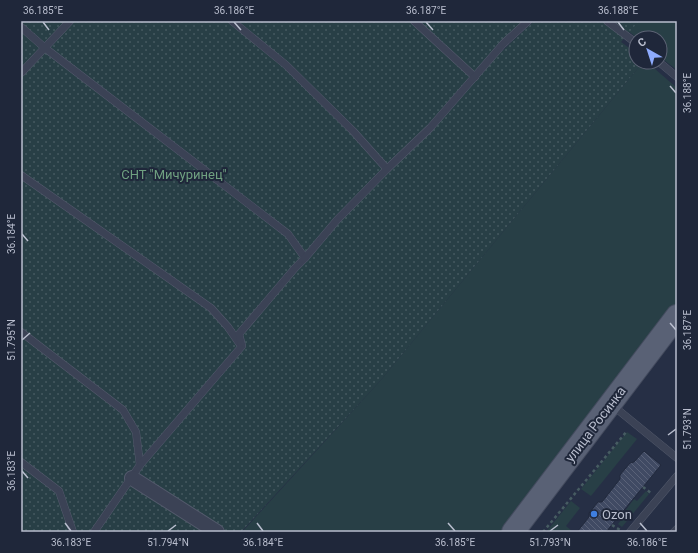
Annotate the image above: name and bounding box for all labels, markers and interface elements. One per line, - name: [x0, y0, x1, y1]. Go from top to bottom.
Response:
- text: 36.185°E: [23, 5, 63, 16]
- text: 36.186°E: [214, 5, 254, 16]
- text: 36.187°E: [406, 5, 446, 16]
- text: 36.188°E: [598, 5, 638, 16]
- north arrow: [628, 30, 668, 70]
- text: С: [635, 35, 649, 50]
- text: 36.188°E: [682, 73, 693, 113]
- park label: СНТ "Мичуринец": [121, 167, 227, 182]
- text: 36.184°E: [6, 214, 17, 254]
- text: 36.187°E: [682, 310, 693, 350]
- text: 51.795°N: [6, 319, 17, 361]
- street label: улица Росинка: [562, 384, 629, 465]
- text: 51.793°N: [682, 408, 693, 450]
- text: 36.183°E: [6, 451, 17, 491]
- place label: Ozon: [602, 507, 632, 522]
- marker: Ozon: [589, 509, 599, 519]
- text: 36.183°E: [51, 537, 91, 548]
- text: 51.794°N: [147, 537, 189, 548]
- text: 36.184°E: [243, 537, 283, 548]
- text: 36.185°E: [435, 537, 475, 548]
- text: 51.793°N: [529, 537, 571, 548]
- text: 36.186°E: [627, 537, 667, 548]

